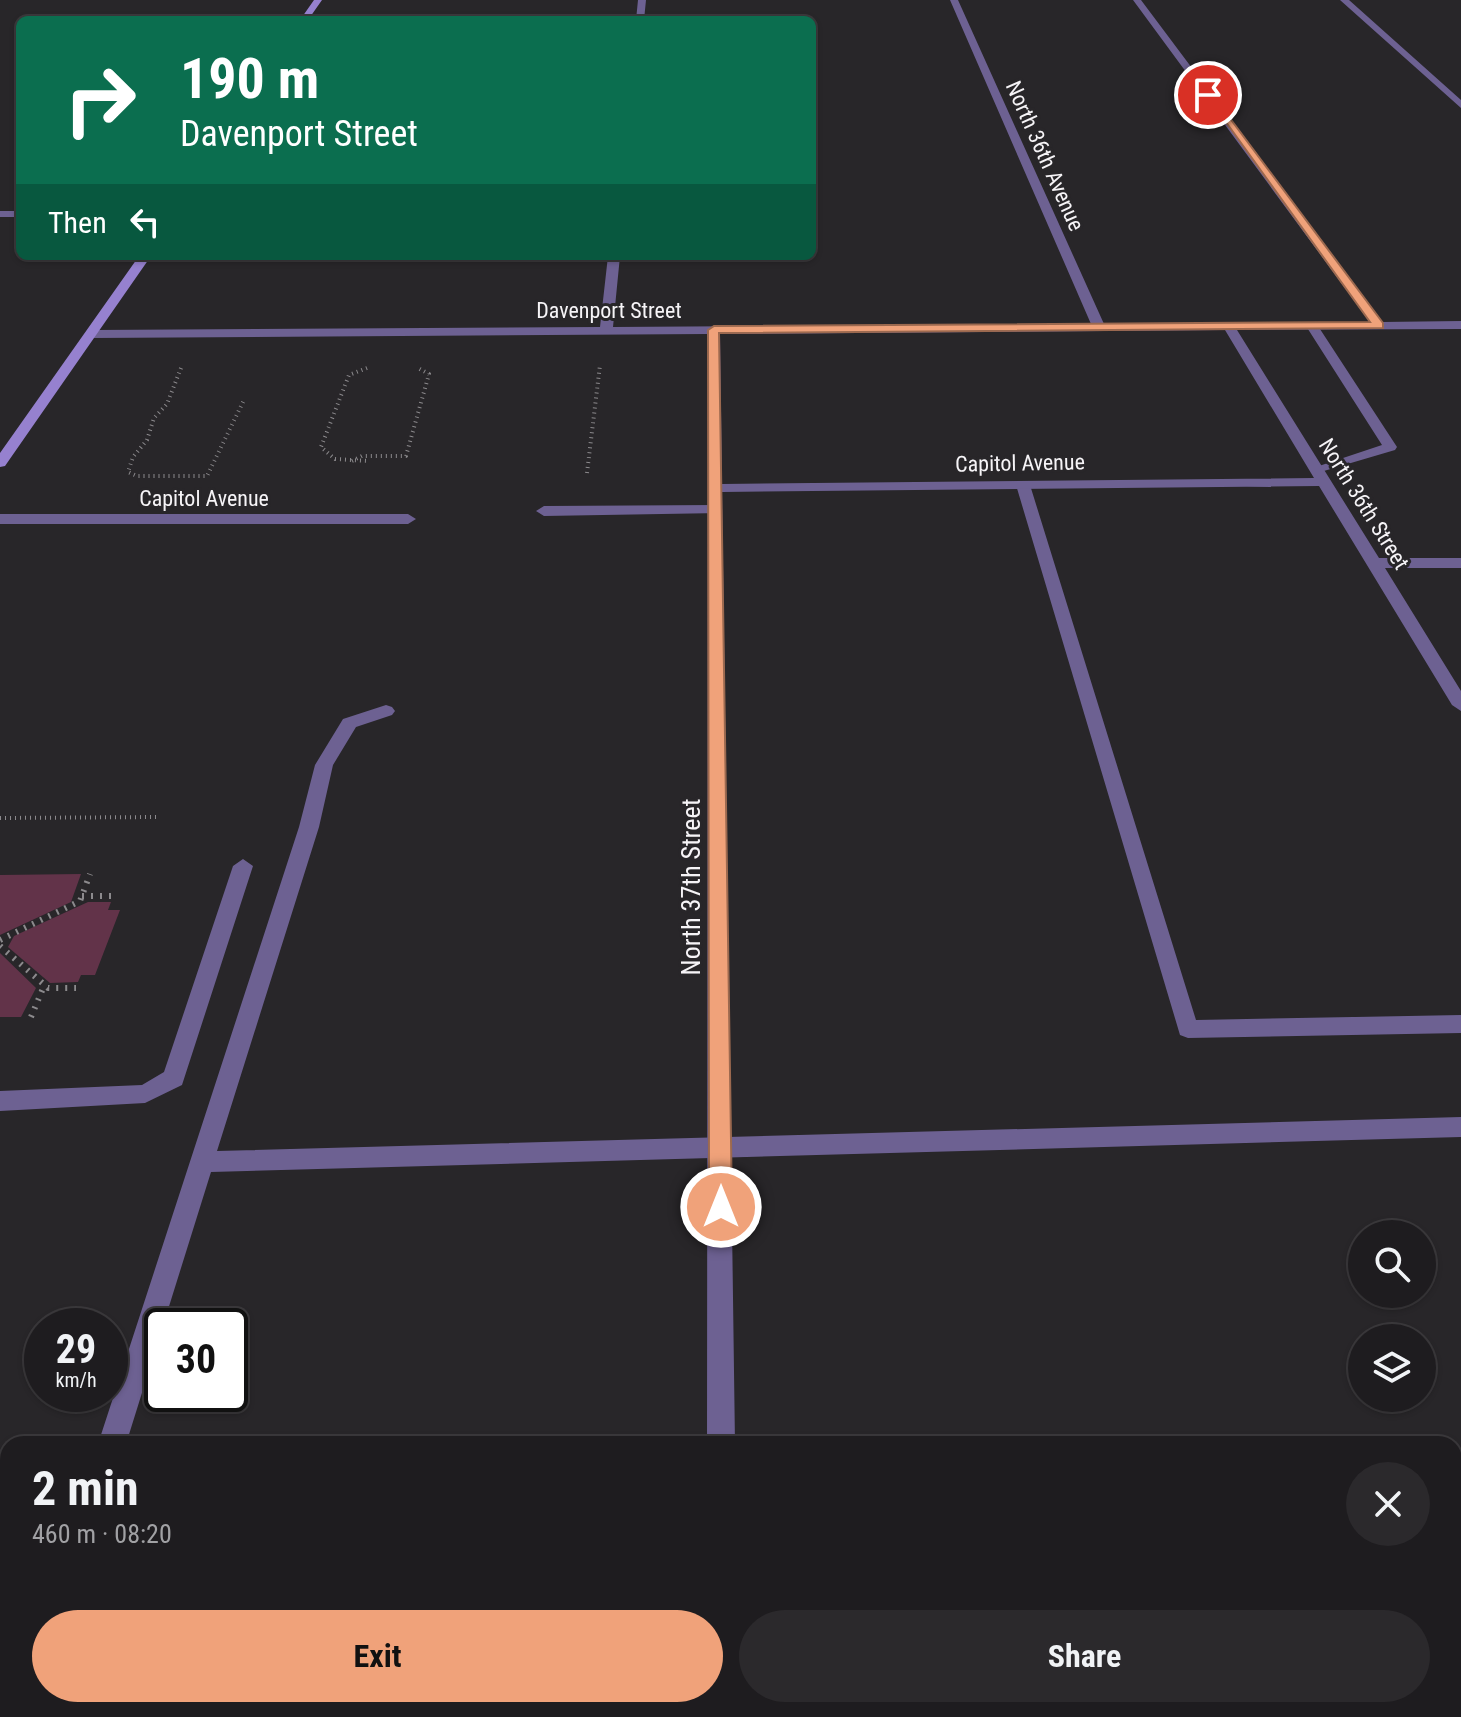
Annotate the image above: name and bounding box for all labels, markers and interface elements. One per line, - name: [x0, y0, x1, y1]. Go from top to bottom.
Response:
- text: 190 m: [180, 46, 319, 112]
- icon: right: [48, 48, 152, 152]
- pin: [1174, 61, 1242, 129]
- icon: arrive: [1186, 73, 1230, 117]
- street label: North 36th Avenue: [1001, 77, 1089, 235]
- text: Davenport Street: [180, 113, 418, 155]
- icon: left: [123, 200, 167, 244]
- text: Then: [48, 205, 107, 240]
- street label: Davenport Street: [536, 298, 682, 323]
- street label: North 36th Street: [1314, 434, 1414, 574]
- street label: Capitol Avenue: [955, 449, 1085, 477]
- street label: Capitol Avenue: [139, 486, 269, 511]
- street label: North 37th Street: [676, 799, 706, 975]
- position arrow: [679, 1165, 763, 1249]
- map controls: [1348, 1220, 1436, 1412]
- button: search: [1348, 1220, 1436, 1308]
- speed limit sign: 30: [144, 1308, 248, 1412]
- button: layers: [1348, 1324, 1436, 1412]
- text: 29: [56, 1326, 96, 1373]
- text: km/h: [55, 1368, 97, 1392]
- text: 2 min: [32, 1460, 139, 1517]
- button: close: [1346, 1462, 1430, 1546]
- text: 460 m · 08:20: [32, 1519, 172, 1549]
- button: Exit: [32, 1610, 723, 1702]
- button: Share: [739, 1610, 1430, 1702]

